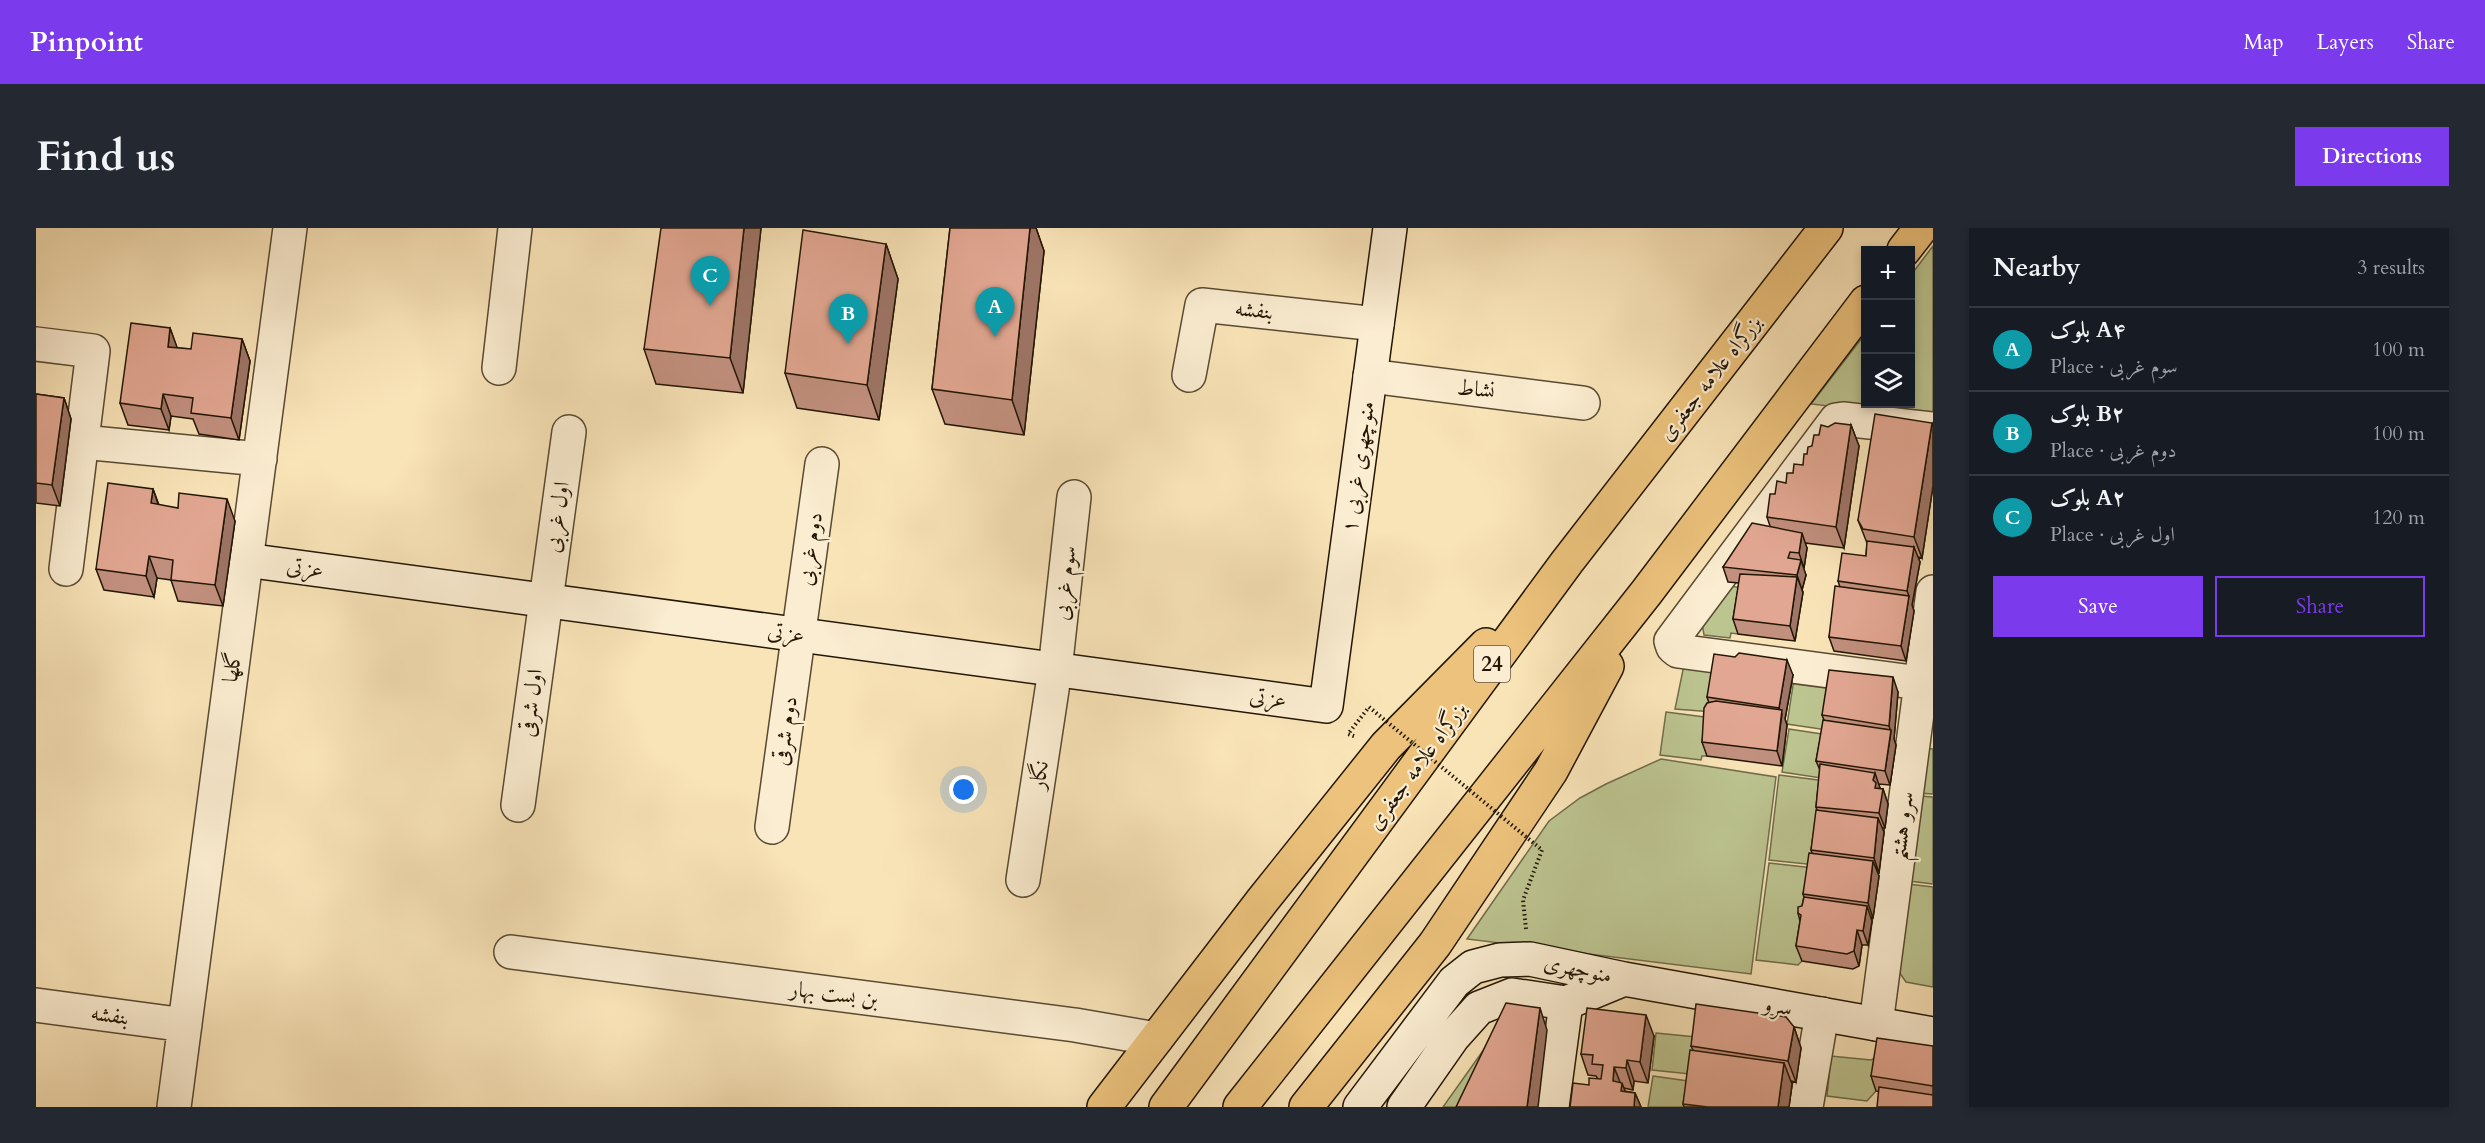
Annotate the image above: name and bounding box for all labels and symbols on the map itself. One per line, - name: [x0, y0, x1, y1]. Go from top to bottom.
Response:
- pin: C: [690, 256, 730, 306]
- pin: A: [976, 288, 1014, 337]
- street label: بنفشه: [1233, 293, 1275, 327]
- pin: B: [828, 294, 868, 344]
- street label: بزرگراه علامه جعفری: [1651, 309, 1769, 447]
- street label: نشاط: [1455, 372, 1497, 406]
- street label: منوچهری غربی ۱: [1334, 399, 1383, 535]
- street label: اول غربی: [537, 479, 578, 555]
- street label: دوم غربی: [790, 510, 834, 588]
- street label: سوم غربی: [1046, 544, 1088, 622]
- street label: عزتی: [285, 551, 325, 585]
- street label: عزتی: [766, 616, 806, 650]
- road number: 24: [1474, 646, 1510, 682]
- street label: گلها: [215, 650, 249, 684]
- street label: اول شرقی: [512, 667, 550, 739]
- street label: عزتی: [1248, 681, 1288, 715]
- street label: دوم شرقی: [765, 694, 809, 768]
- street label: بزرگراه علامه جعفری: [1360, 696, 1474, 836]
- street label: نگار: [1022, 758, 1056, 794]
- your location: [949, 775, 978, 804]
- street label: سرو هشتم: [1883, 790, 1927, 863]
- street label: منوچهری: [1541, 947, 1615, 991]
- street label: بن بست بهار: [786, 973, 880, 1014]
- street label: سرو: [1759, 988, 1795, 1023]
- street label: بنفشه: [89, 997, 131, 1033]

